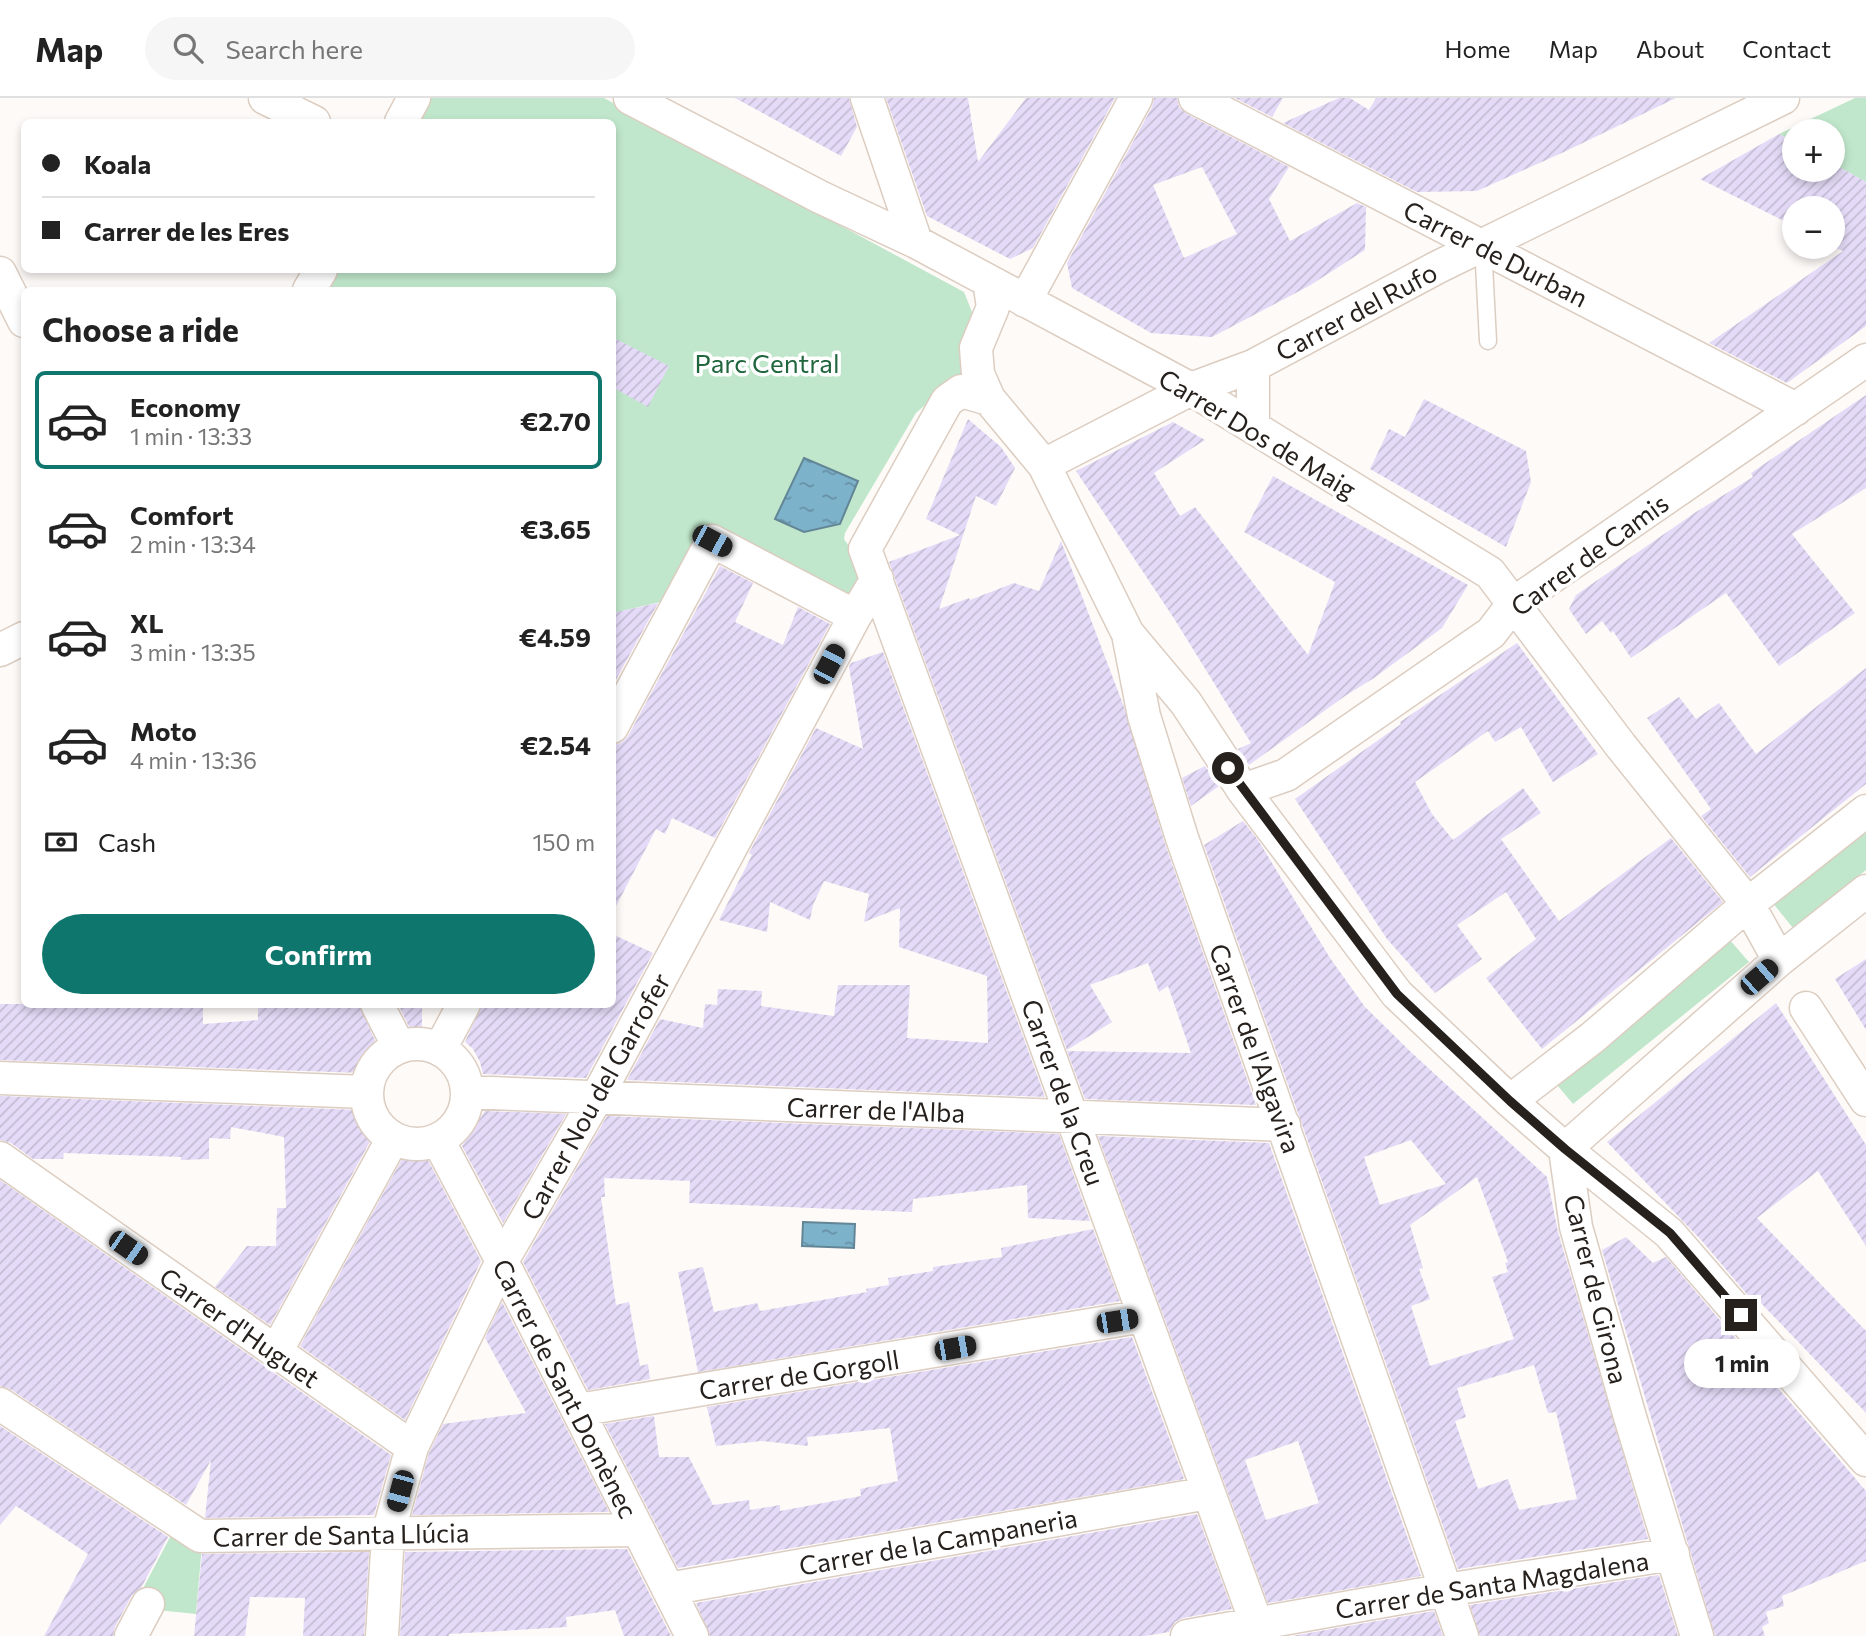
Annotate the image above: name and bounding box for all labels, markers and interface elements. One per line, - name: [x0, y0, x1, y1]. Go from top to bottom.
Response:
- search box: [145, 17, 635, 80]
- text: Map: [35, 28, 103, 69]
- icon: search: [169, 29, 207, 67]
- text: Search here: [225, 33, 363, 64]
- text: Home: [1445, 34, 1511, 63]
- text: Map: [1549, 34, 1598, 63]
- text: About: [1636, 34, 1704, 63]
- text: Contact: [1742, 34, 1831, 63]
- map controls: [1782, 119, 1845, 259]
- button: +: [1782, 119, 1845, 182]
- text: Koala: [84, 148, 151, 179]
- street label: Carrer de Durban: [1399, 193, 1593, 313]
- button: −: [1782, 196, 1845, 259]
- text: Carrer de les Eres: [84, 215, 289, 246]
- street label: Carrer del Rufo: [1270, 256, 1442, 366]
- text: Choose a ride: [42, 309, 239, 349]
- park label: Parc Central: [694, 347, 840, 378]
- street label: Carrer Dos de Maig: [1154, 362, 1362, 504]
- icon: car: [46, 389, 109, 452]
- text: Economy: [130, 391, 241, 422]
- text: €2.70: [520, 405, 591, 436]
- text: 1 min · 13:33: [130, 422, 252, 450]
- street label: Carrer de Camis: [1504, 486, 1674, 622]
- icon: car: [46, 497, 109, 560]
- text: Comfort: [130, 499, 233, 530]
- text: €3.65: [520, 513, 591, 544]
- car: [689, 522, 736, 560]
- text: 2 min · 13:34: [130, 530, 256, 558]
- icon: car: [46, 605, 109, 668]
- text: XL: [130, 607, 164, 638]
- text: €4.59: [519, 621, 591, 652]
- text: 3 min · 13:35: [130, 638, 256, 666]
- car: [810, 641, 849, 687]
- icon: car: [46, 713, 109, 776]
- text: Moto: [130, 715, 197, 746]
- text: €2.54: [520, 729, 591, 760]
- text: 4 min · 13:36: [130, 746, 257, 774]
- route start: [1212, 752, 1244, 784]
- icon: cash: [42, 823, 80, 861]
- text: Cash: [98, 826, 156, 857]
- text: 150 m: [532, 828, 595, 856]
- button: Confirm: [42, 914, 595, 994]
- street label: Carrer de l'Algavira: [1204, 939, 1308, 1157]
- car: [1737, 955, 1782, 999]
- street label: Carrer Nou del Garrofer: [514, 967, 676, 1225]
- street label: Carrer de la Creu: [1016, 995, 1112, 1189]
- street label: Carrer de l'Alba: [786, 1090, 966, 1128]
- street label: Carrer de Girona: [1558, 1191, 1636, 1387]
- car: [105, 1227, 152, 1269]
- street label: Carrer de Sant Domènec: [487, 1253, 645, 1523]
- street label: Carrer d'Huguet: [154, 1260, 326, 1394]
- route end: [1725, 1299, 1757, 1331]
- car: [1095, 1307, 1140, 1335]
- car: [933, 1334, 978, 1362]
- callout: 1 min: [1683, 1340, 1799, 1388]
- street label: Carrer de Gorgoll: [697, 1343, 901, 1405]
- text: 1 min: [1715, 1349, 1769, 1377]
- car: [385, 1468, 416, 1514]
- street label: Carrer de la Campaneria: [796, 1501, 1080, 1581]
- street label: Carrer de Santa Llúcia: [212, 1516, 470, 1552]
- street label: Carrer de Santa Magdalena: [1333, 1544, 1651, 1624]

